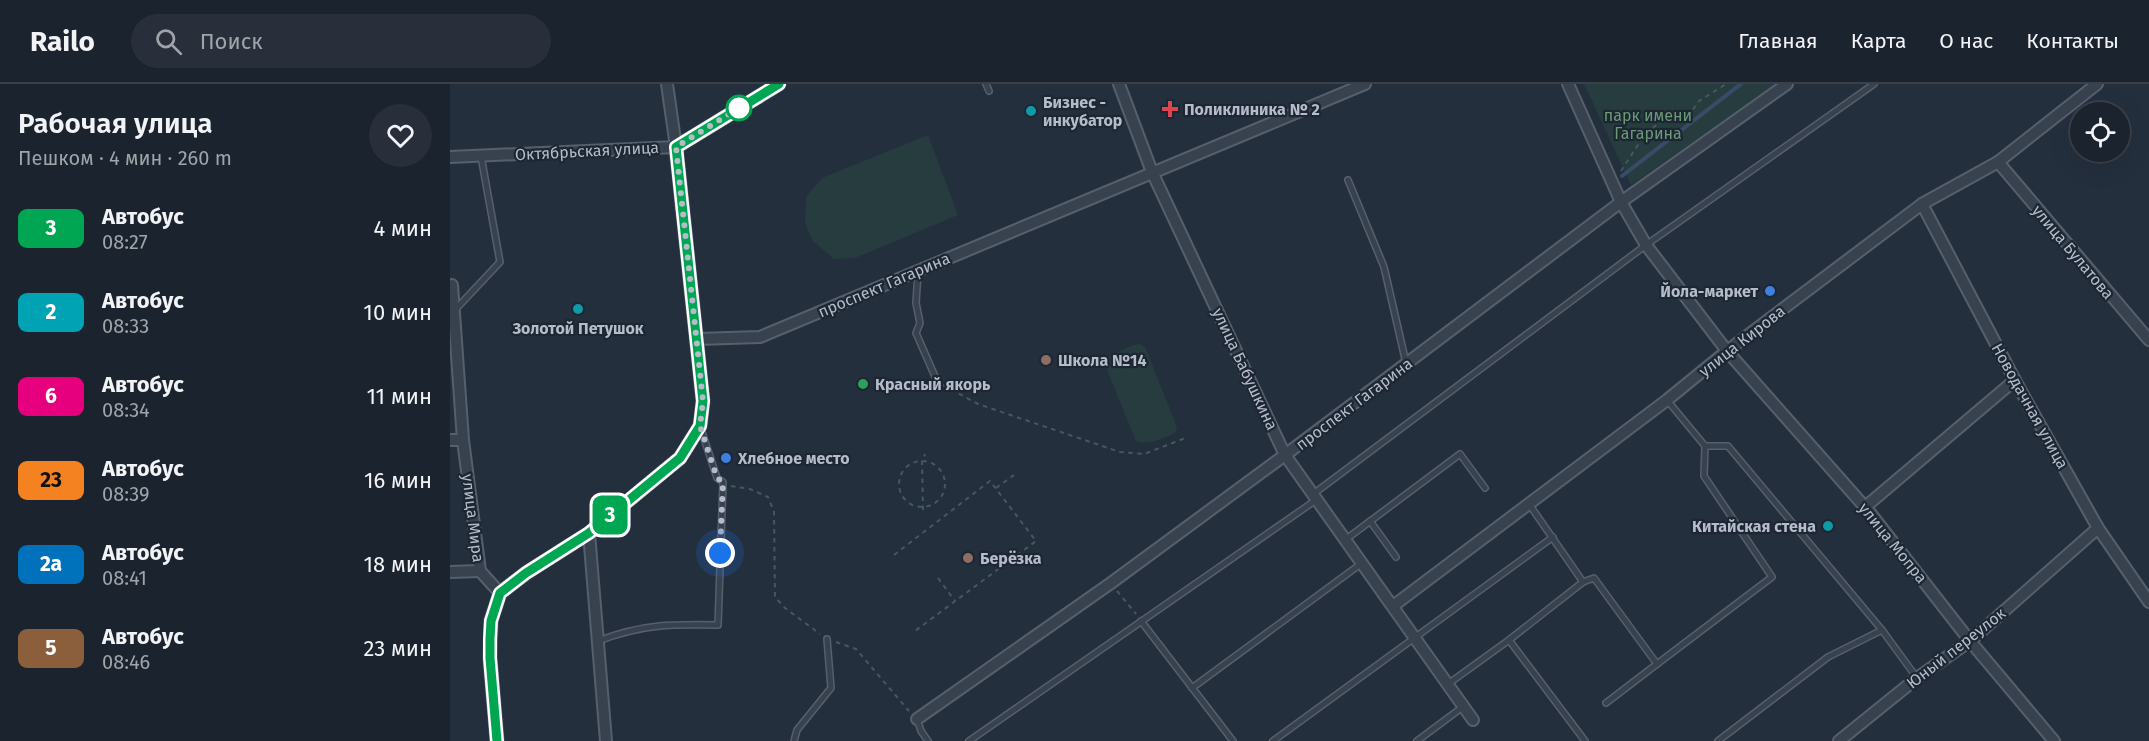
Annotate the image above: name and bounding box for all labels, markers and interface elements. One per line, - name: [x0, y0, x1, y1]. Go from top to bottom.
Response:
- search box: [131, 14, 551, 68]
- text: Railo: [30, 25, 95, 58]
- icon: search: [152, 25, 185, 58]
- text: Поиск: [200, 28, 263, 55]
- text: Главная: [1738, 28, 1818, 54]
- text: Карта: [1851, 28, 1906, 54]
- text: О нас: [1939, 28, 1993, 54]
- text: Контакты: [2026, 28, 2119, 54]
- place label: Бизнес - инкубатор: [1043, 93, 1122, 130]
- unlabelled marker: [726, 95, 752, 121]
- marker: Поликлиника № 2: [1161, 100, 1179, 118]
- place label: Поликлиника № 2: [1184, 100, 1320, 119]
- map controls: [2070, 102, 2130, 162]
- button: locate: [2070, 102, 2130, 162]
- button: heart: [369, 104, 432, 167]
- marker: Бизнес - инкубатор: [1024, 104, 1038, 118]
- park label: парк имени Гагарина: [1604, 106, 1692, 143]
- text: Рабочая улица: [18, 107, 213, 140]
- street label: Октябрьская улица: [515, 138, 659, 164]
- text: Пешком · 4 мин · 260 m: [18, 146, 232, 170]
- street label: улица Булатова: [2028, 201, 2118, 303]
- text: Автобус: [102, 203, 184, 230]
- text: 3: [46, 215, 56, 241]
- text: 4 мин: [373, 215, 432, 242]
- text: 08:27: [102, 230, 148, 254]
- street label: проспект Гагарина: [815, 249, 953, 321]
- place label: Йола-маркет: [1660, 282, 1758, 301]
- marker: Йола-маркет: [1763, 284, 1777, 298]
- text: Автобус: [102, 287, 184, 314]
- text: 2: [46, 299, 56, 325]
- text: 10 мин: [363, 299, 432, 326]
- street label: улица Кирова: [1695, 301, 1789, 381]
- marker: Золотой Петушок: [571, 302, 585, 316]
- street label: улица Бабушкина: [1208, 305, 1282, 433]
- text: 08:33: [102, 314, 149, 338]
- place label: Золотой Петушок: [511, 319, 644, 338]
- street label: Новодачная улица: [1988, 340, 2072, 472]
- place label: Школа №14: [1058, 351, 1147, 370]
- marker: Школа №14: [1039, 353, 1053, 367]
- street label: проспект Гагарина: [1292, 354, 1416, 454]
- text: Автобус: [102, 371, 184, 398]
- place label: Красный якорь: [875, 375, 991, 394]
- marker: Красный якорь: [856, 377, 870, 391]
- text: 6: [45, 383, 57, 409]
- text: 11 мин: [366, 383, 432, 410]
- text: 08:34: [102, 398, 150, 422]
- place label: Хлебное место: [737, 449, 850, 468]
- marker: Хлебное место: [719, 451, 733, 465]
- text: Автобус: [102, 455, 184, 482]
- text: 23: [40, 467, 62, 493]
- text: 16 мин: [364, 467, 432, 494]
- street label: улица Мира: [458, 473, 488, 563]
- text: 08:39: [102, 482, 149, 506]
- line badge: 3: [590, 496, 630, 534]
- street label: улица Мопра: [1855, 499, 1931, 587]
- text: 3: [605, 502, 615, 528]
- place label: Китайская стена: [1692, 517, 1816, 536]
- marker: Китайская стена: [1821, 519, 1835, 533]
- your location: [705, 538, 735, 568]
- text: Автобус: [102, 539, 184, 566]
- place label: Берёзка: [980, 549, 1042, 568]
- text: 2а: [40, 551, 62, 577]
- text: 18 мин: [364, 551, 432, 578]
- marker: Берёзка: [961, 551, 975, 565]
- text: 08:41: [102, 566, 147, 590]
- street label: Юный переулок: [1903, 603, 2010, 693]
- text: Автобус: [102, 623, 184, 650]
- text: 5: [45, 635, 57, 661]
- text: 23 мин: [363, 635, 432, 662]
- text: 08:46: [102, 650, 150, 674]

